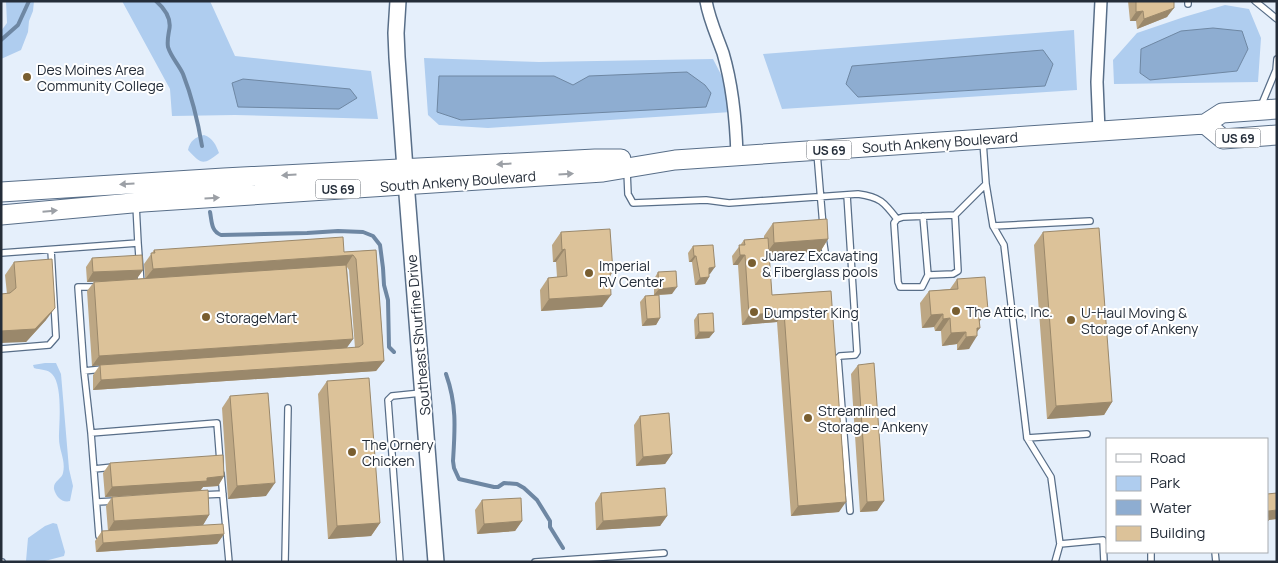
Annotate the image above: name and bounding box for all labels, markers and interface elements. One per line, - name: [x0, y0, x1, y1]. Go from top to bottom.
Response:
- place label: Des Moines Area Community College: [37, 60, 164, 95]
- marker: Des Moines Area Community College: [21, 71, 33, 83]
- street label: South Ankeny Boulevard: [861, 127, 1019, 157]
- road number: US 69: [1216, 128, 1260, 148]
- road number: US 69: [806, 140, 852, 160]
- one-way arrow: [496, 160, 512, 168]
- street label: South Ankeny Boulevard: [379, 166, 537, 196]
- one-way arrow: [558, 170, 574, 178]
- one-way arrow: [281, 171, 297, 179]
- one-way arrow: [119, 180, 135, 188]
- road number: US 69: [316, 180, 360, 198]
- one-way arrow: [204, 193, 220, 201]
- one-way arrow: [42, 206, 58, 214]
- place label: Juarez Excavating & Fiberglass pools: [762, 246, 878, 281]
- street label: Southeast Shurfine Drive: [401, 254, 435, 416]
- place label: Imperial RV Center: [599, 256, 664, 291]
- marker: Juarez Excavating & Fiberglass pools: [746, 257, 758, 269]
- marker: Imperial RV Center: [583, 267, 595, 279]
- place label: The Attic, Inc.: [966, 302, 1053, 321]
- place label: Dumpster King: [764, 303, 859, 322]
- place label: U-Haul Moving & Storage of Ankeny: [1081, 303, 1199, 338]
- marker: The Attic, Inc.: [950, 305, 962, 317]
- marker: Dumpster King: [748, 306, 760, 318]
- place label: StorageMart: [216, 308, 298, 327]
- marker: StorageMart: [200, 311, 212, 323]
- marker: U-Haul Moving & Storage of Ankeny: [1065, 314, 1077, 326]
- place label: Streamlined Storage - Ankeny: [818, 401, 929, 436]
- marker: Streamlined Storage - Ankeny: [802, 412, 814, 424]
- place label: The Ornery Chicken: [362, 435, 434, 470]
- legend: [1106, 438, 1268, 553]
- marker: The Ornery Chicken: [346, 446, 358, 458]
- text: Road: [1150, 447, 1186, 468]
- text: Park: [1150, 472, 1180, 493]
- text: Water: [1150, 497, 1192, 518]
- text: Building: [1150, 522, 1205, 543]

